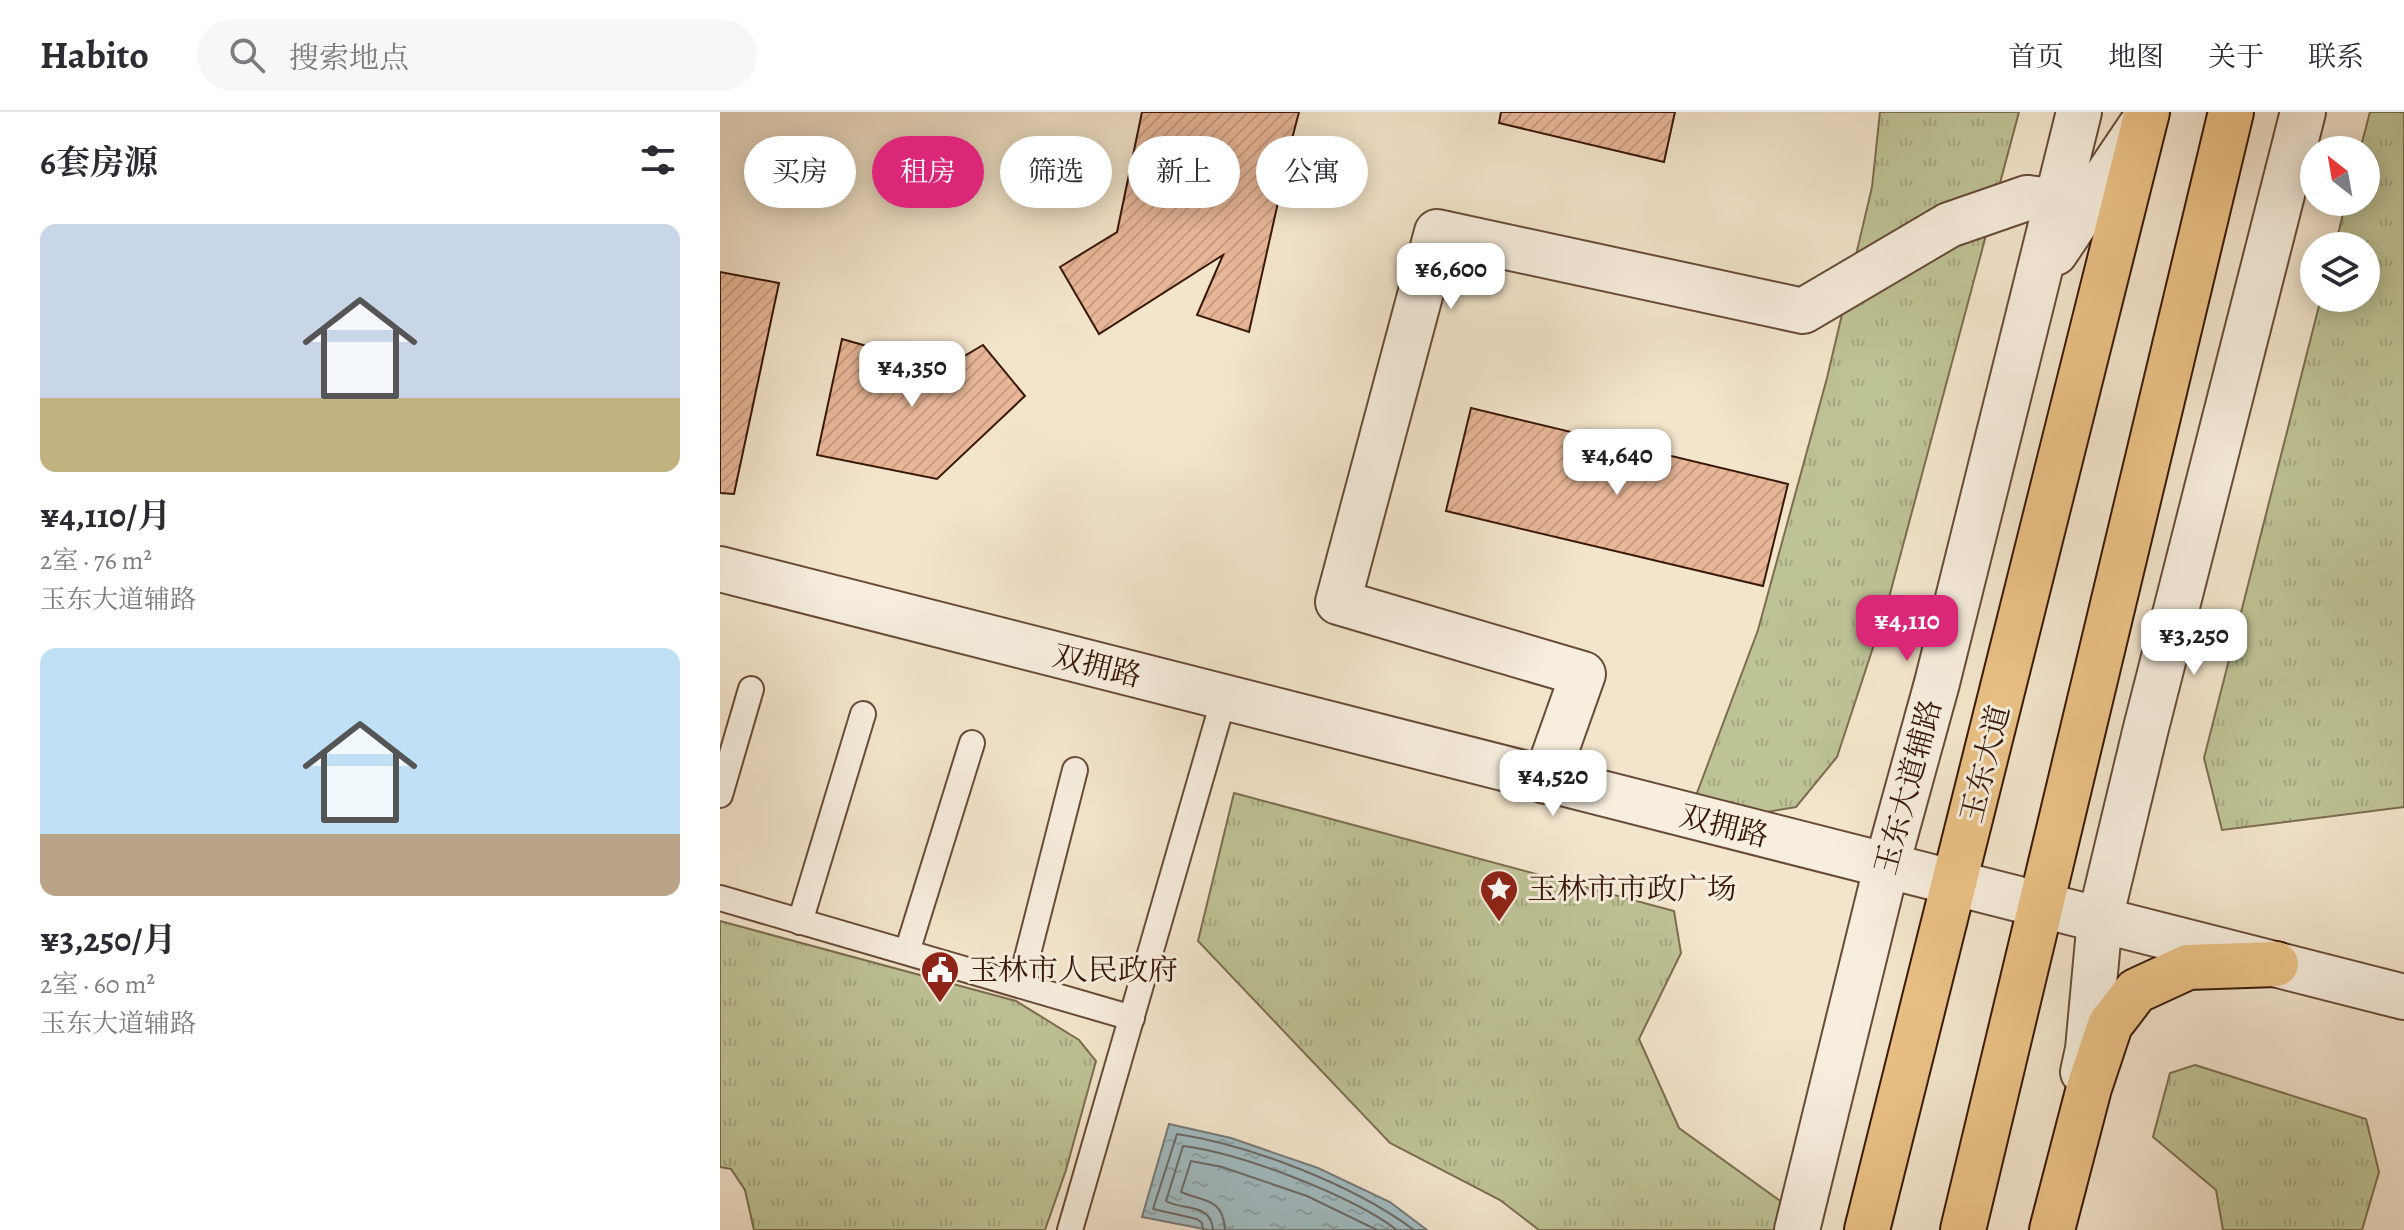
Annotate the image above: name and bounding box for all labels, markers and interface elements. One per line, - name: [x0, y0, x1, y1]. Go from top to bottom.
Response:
- search box: [197, 19, 757, 91]
- text: Habito: [40, 29, 149, 81]
- icon: search: [225, 33, 269, 77]
- text: 搜索地点: [289, 38, 409, 78]
- text: 首页: [2008, 38, 2064, 76]
- text: 地图: [2108, 38, 2164, 76]
- text: 关于: [2208, 38, 2264, 76]
- text: 联系: [2308, 38, 2364, 76]
- chip: 买房: [744, 136, 856, 208]
- chip: 租房: [872, 136, 984, 208]
- chip: 筛选: [1000, 136, 1112, 208]
- chip: 新上: [1128, 136, 1240, 208]
- chip: 公寓: [1256, 136, 1368, 208]
- north arrow: [2300, 136, 2380, 216]
- map controls: [2300, 136, 2380, 312]
- icon: filters: [636, 138, 680, 182]
- text: 6套房源: [40, 139, 158, 186]
- button: layers: [2300, 232, 2380, 312]
- pin: ¥6,600: [1386, 243, 1516, 311]
- text: ¥6,600: [1415, 251, 1487, 286]
- icon: home: [288, 276, 432, 420]
- pin: ¥4,350: [847, 341, 977, 409]
- text: ¥4,350: [877, 349, 947, 384]
- pin: ¥4,640: [1552, 429, 1682, 497]
- text: ¥4,640: [1581, 437, 1653, 472]
- text: ¥4,110/月: [40, 492, 171, 539]
- text: 2室 · 76 m²: [40, 543, 152, 578]
- text: 玉东大道辅路: [40, 582, 196, 617]
- pin: ¥4,110: [1842, 595, 1972, 663]
- text: ¥4,110: [1874, 603, 1940, 638]
- pin: ¥3,250: [2129, 609, 2259, 677]
- text: ¥3,250: [2159, 617, 2229, 652]
- street label: 双拥路: [1048, 636, 1146, 696]
- street label: 玉东大道辅路: [1865, 695, 1951, 879]
- icon: home: [288, 700, 432, 844]
- street label: 玉东大道: [1951, 701, 2019, 827]
- pin: ¥4,520: [1488, 750, 1618, 818]
- text: ¥4,520: [1518, 758, 1588, 793]
- street label: 双拥路: [1675, 796, 1773, 856]
- place icon: 玉林市市政广场: [1478, 868, 1520, 923]
- place label: 玉林市市政广场: [1527, 869, 1737, 909]
- text: ¥3,250/月: [40, 916, 177, 963]
- public building icon: 玉林市人民政府: [919, 949, 961, 1004]
- place label: 玉林市人民政府: [968, 950, 1178, 990]
- text: 2室 · 60 m²: [40, 967, 155, 1002]
- text: 玉东大道辅路: [40, 1006, 196, 1041]

